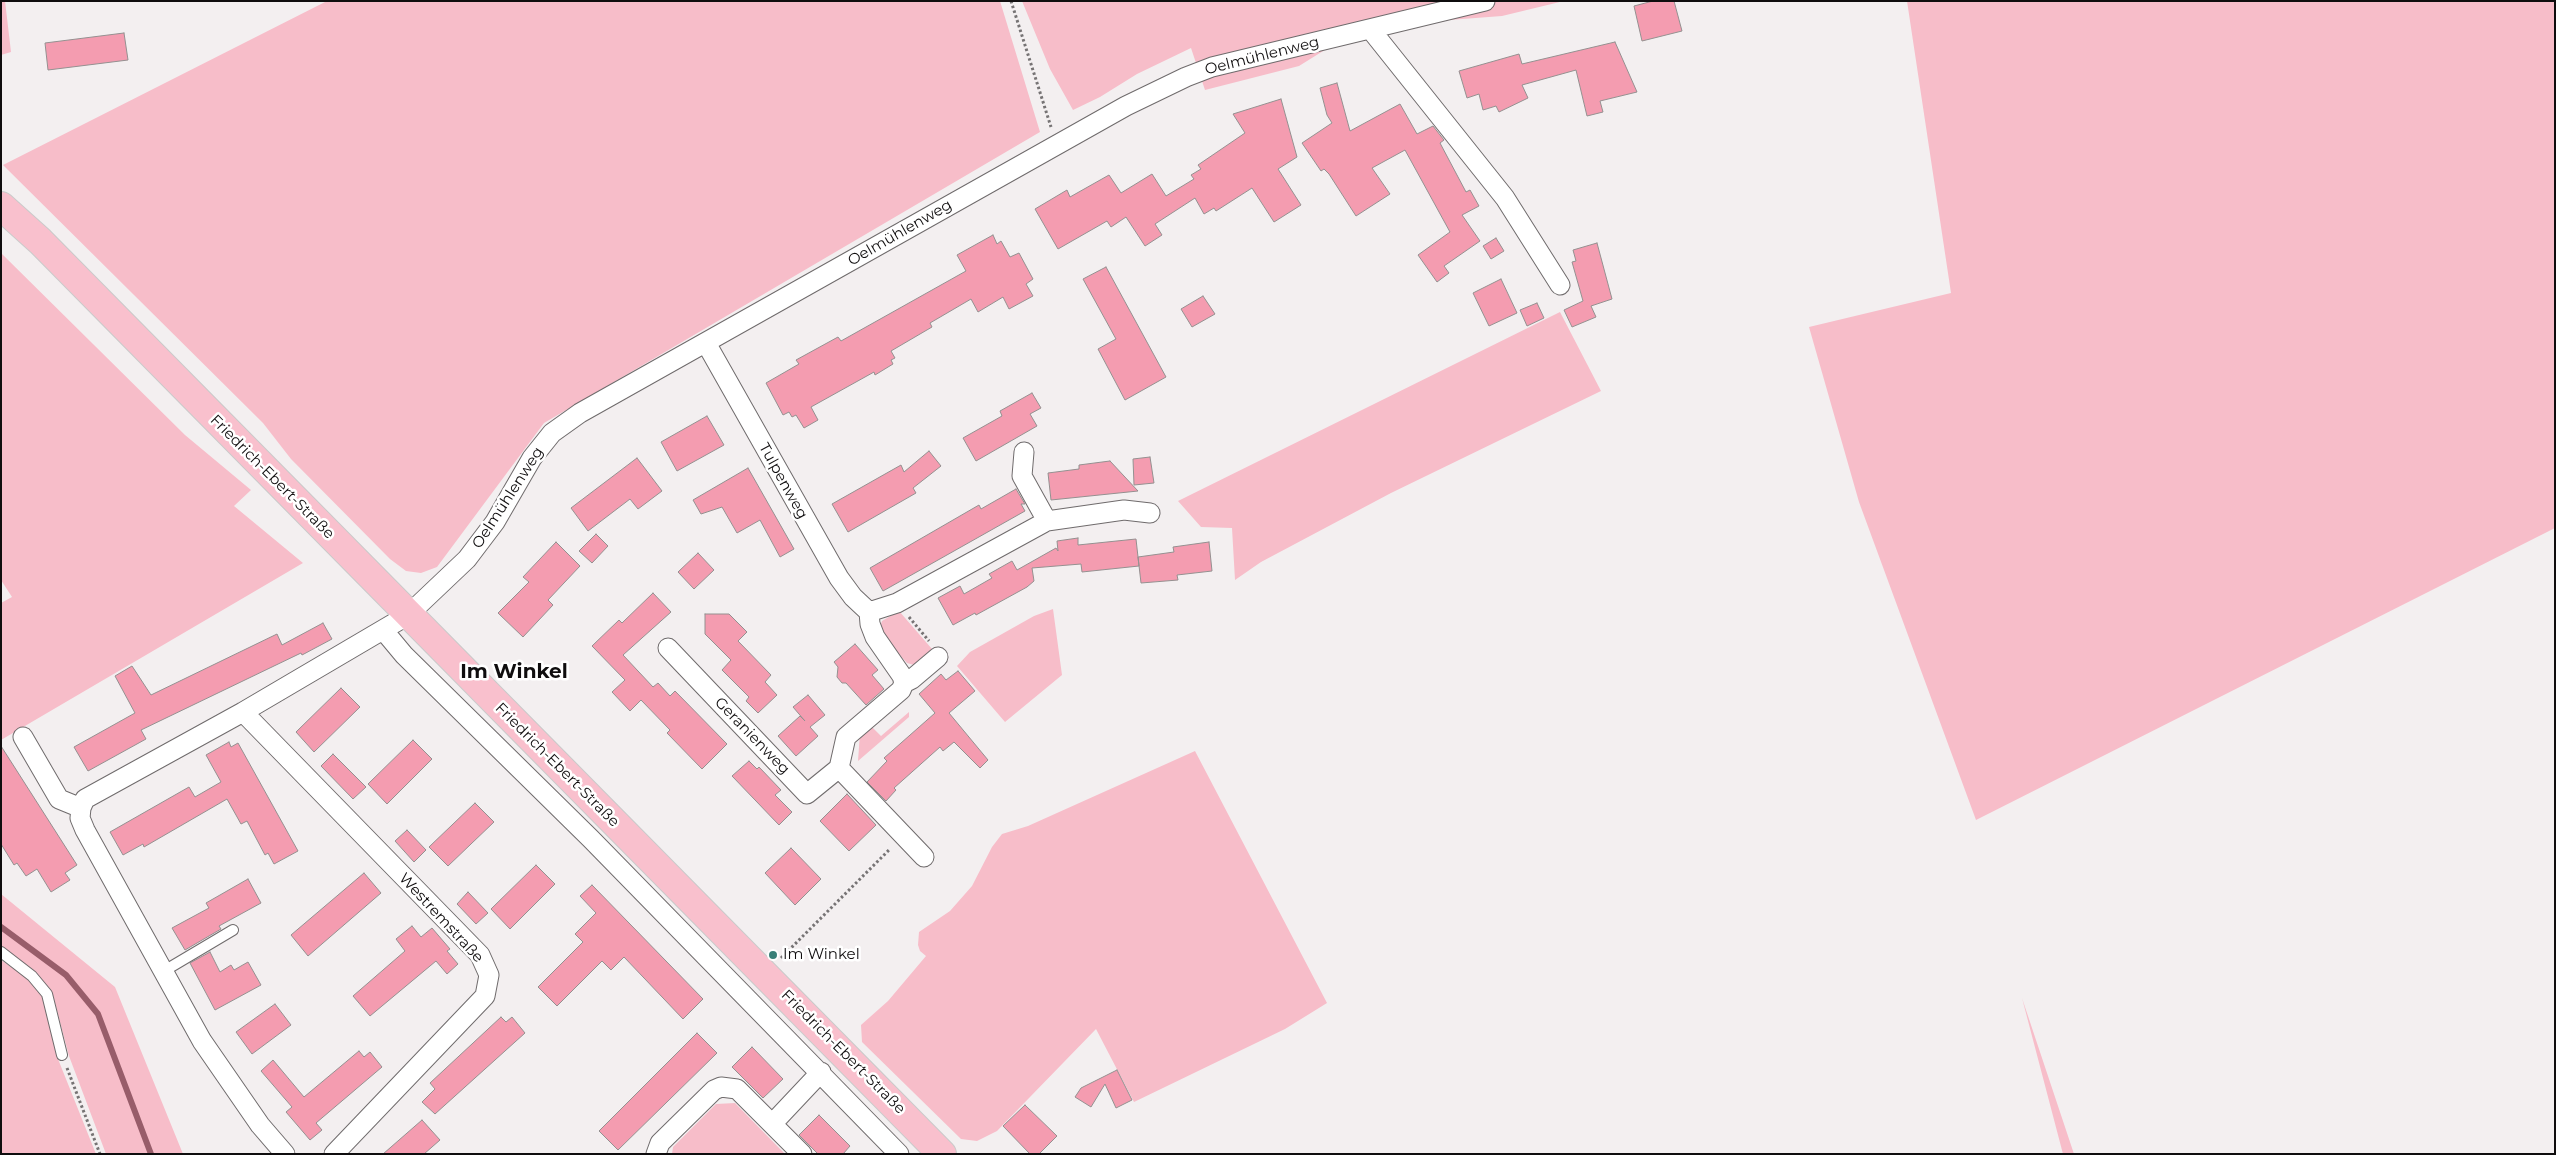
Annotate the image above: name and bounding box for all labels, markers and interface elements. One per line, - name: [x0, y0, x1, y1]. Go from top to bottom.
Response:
- street label: Oelmühlenweg: [1203, 33, 1321, 79]
- street label: Oelmühlenweg: [845, 196, 955, 270]
- street label: Friedrich-Ebert-Straße: [206, 411, 338, 543]
- street label: Tulpenweg: [755, 440, 811, 522]
- street label: Oelmühlenweg: [469, 444, 547, 552]
- district label: Im Winkel: [460, 660, 568, 684]
- street label: Geranienweg: [711, 694, 793, 778]
- street label: Friedrich-Ebert-Straße: [491, 699, 623, 831]
- street label: Westremstraße: [395, 869, 487, 967]
- place label: Im Winkel: [783, 946, 860, 964]
- marker: Im Winkel: [767, 949, 779, 961]
- street label: Friedrich-Ebert-Straße: [777, 986, 909, 1118]

